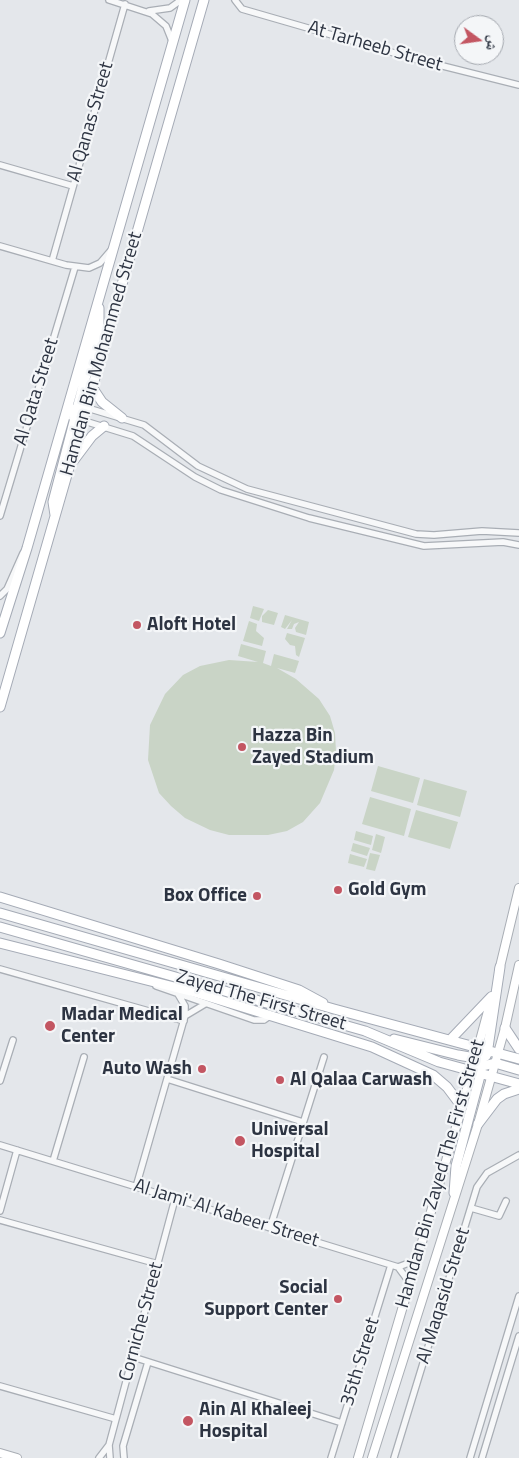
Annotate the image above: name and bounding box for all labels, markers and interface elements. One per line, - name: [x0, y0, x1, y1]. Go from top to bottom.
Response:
- north arrow: [454, 15, 504, 65]
- street label: At Tarheeb Street: [305, 17, 445, 77]
- text: ش: [481, 34, 505, 53]
- street label: Al Qanas Street: [63, 59, 119, 185]
- street label: Hamdan Bin Mohammed Street: [56, 229, 148, 479]
- street label: Al Qata Street: [10, 335, 64, 449]
- place label: Aloft Hotel: [147, 614, 236, 636]
- marker: Aloft Hotel: [131, 619, 143, 631]
- place label: Hazza Bin Zayed Stadium: [252, 725, 374, 769]
- marker: Hazza Bin Zayed Stadium: [236, 741, 248, 753]
- place label: Gold Gym: [348, 879, 426, 901]
- marker: Gold Gym: [332, 884, 344, 896]
- place label: Box Office: [163, 885, 247, 907]
- marker: Box Office: [251, 890, 263, 902]
- street label: Zayed The First Street: [173, 966, 349, 1036]
- place label: Madar Medical Center: [61, 1004, 183, 1048]
- marker: Madar Medical Center: [43, 1019, 57, 1033]
- street label: Hamdan Bin Zayed The First Street: [392, 1037, 490, 1311]
- place label: Auto Wash: [102, 1058, 192, 1080]
- marker: Auto Wash: [196, 1063, 208, 1075]
- place label: Al Qalaa Carwash: [290, 1069, 433, 1091]
- marker: Al Qalaa Carwash: [274, 1074, 286, 1086]
- place label: Universal Hospital: [251, 1119, 329, 1163]
- marker: Universal Hospital: [233, 1134, 247, 1148]
- street label: Al Jami' Al Kabeer Street: [131, 1175, 321, 1253]
- street label: Al Maqasid Street: [412, 1225, 476, 1367]
- street label: Corniche Street: [115, 1260, 169, 1384]
- place label: Social Support Center: [204, 1277, 328, 1321]
- marker: Social Support Center: [332, 1293, 344, 1305]
- street label: 35th Street: [337, 1315, 385, 1409]
- place label: Ain Al Khaleej Hospital: [199, 1399, 312, 1443]
- marker: Ain Al Khaleej Hospital: [181, 1414, 195, 1428]

